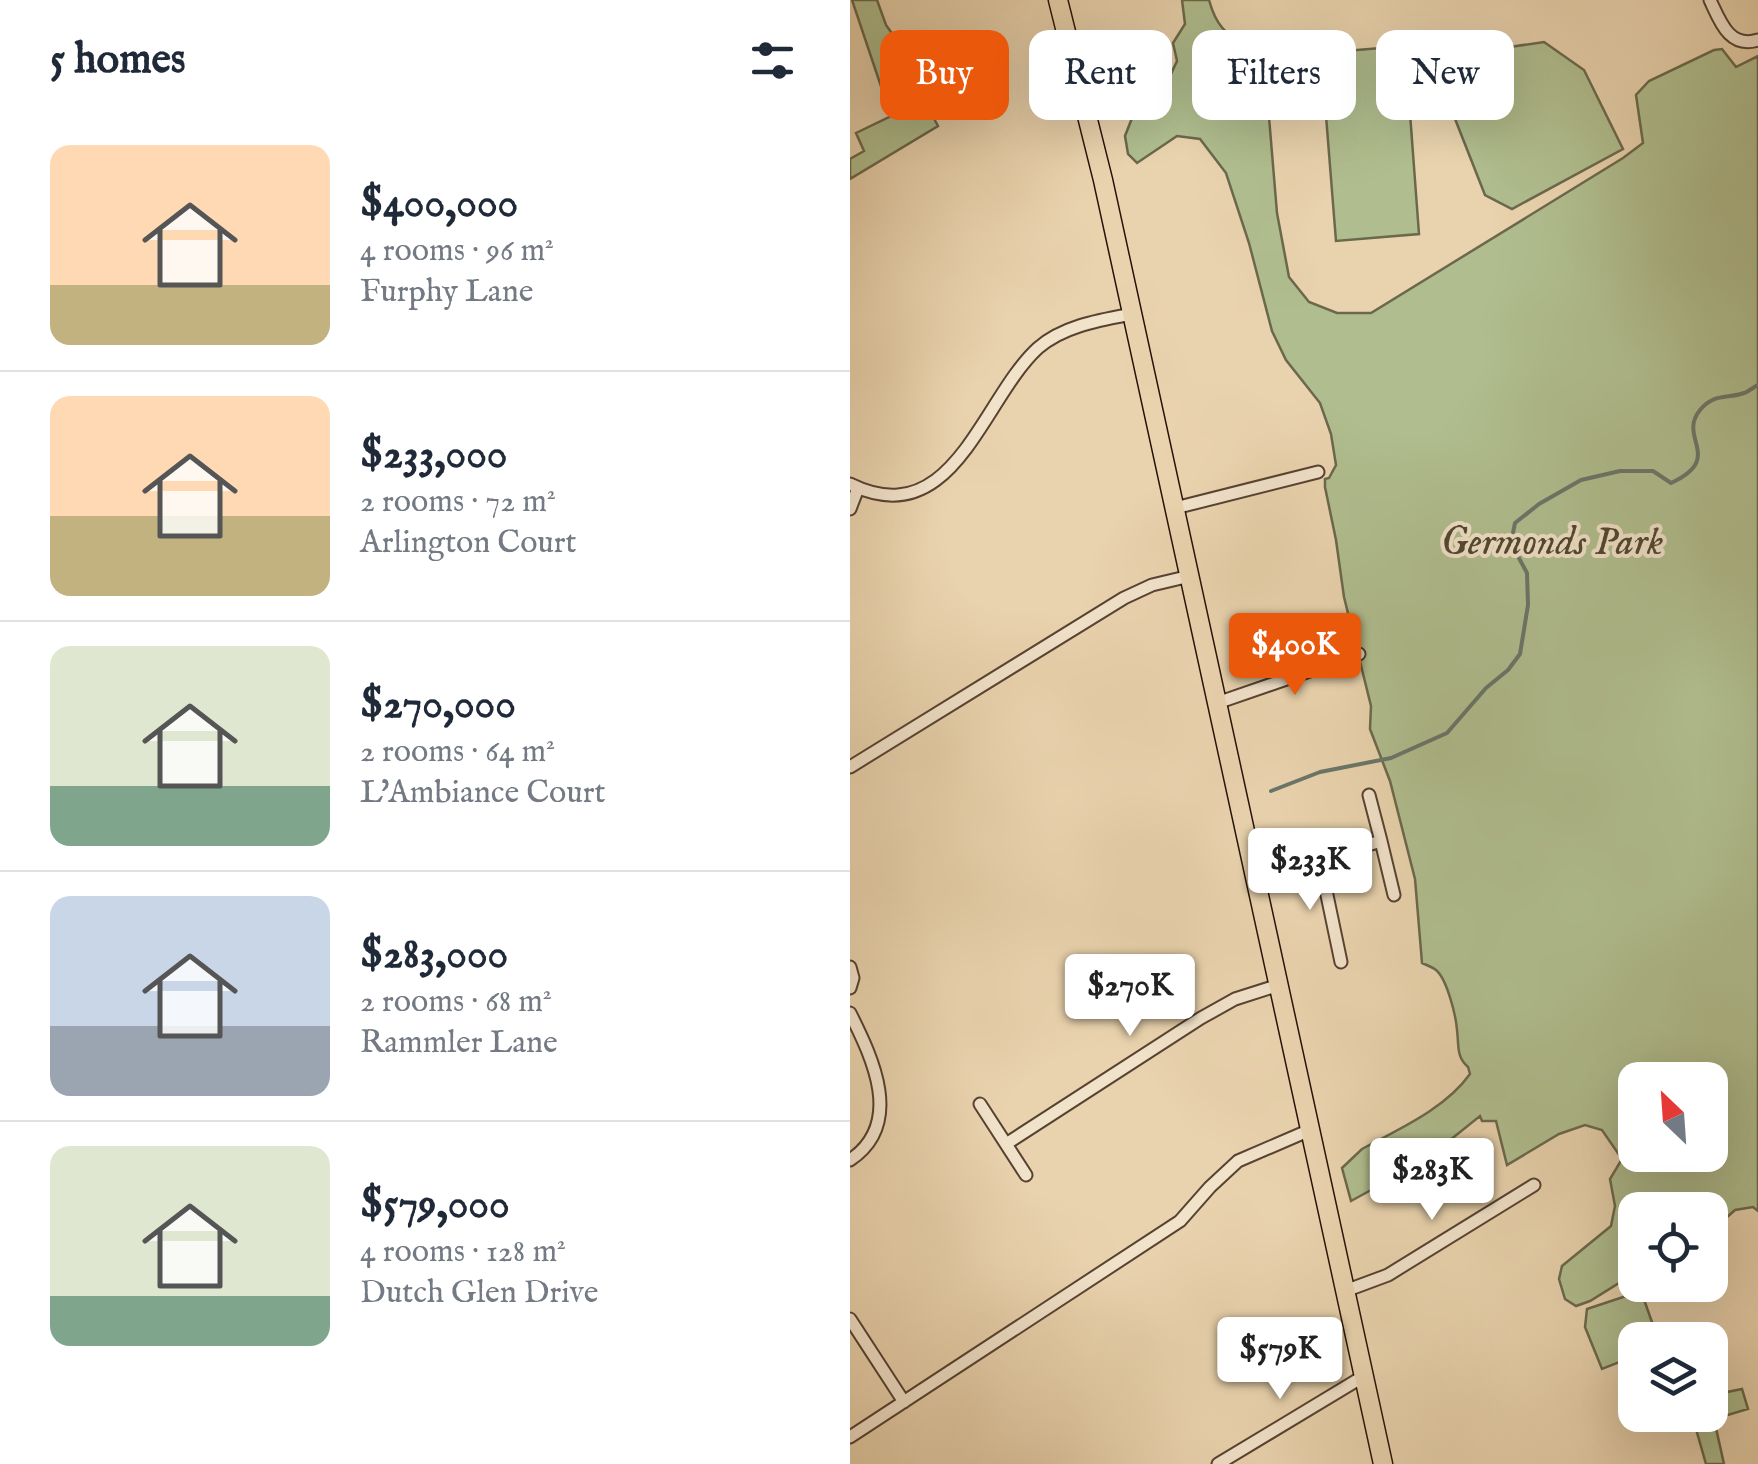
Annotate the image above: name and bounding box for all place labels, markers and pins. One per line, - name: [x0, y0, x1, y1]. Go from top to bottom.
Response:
- pin: $400K: [1225, 613, 1365, 698]
- pin: $233K: [1240, 828, 1380, 913]
- pin: $270K: [1060, 954, 1200, 1039]
- pin: $283K: [1362, 1138, 1502, 1223]
- pin: $579K: [1210, 1317, 1350, 1402]

